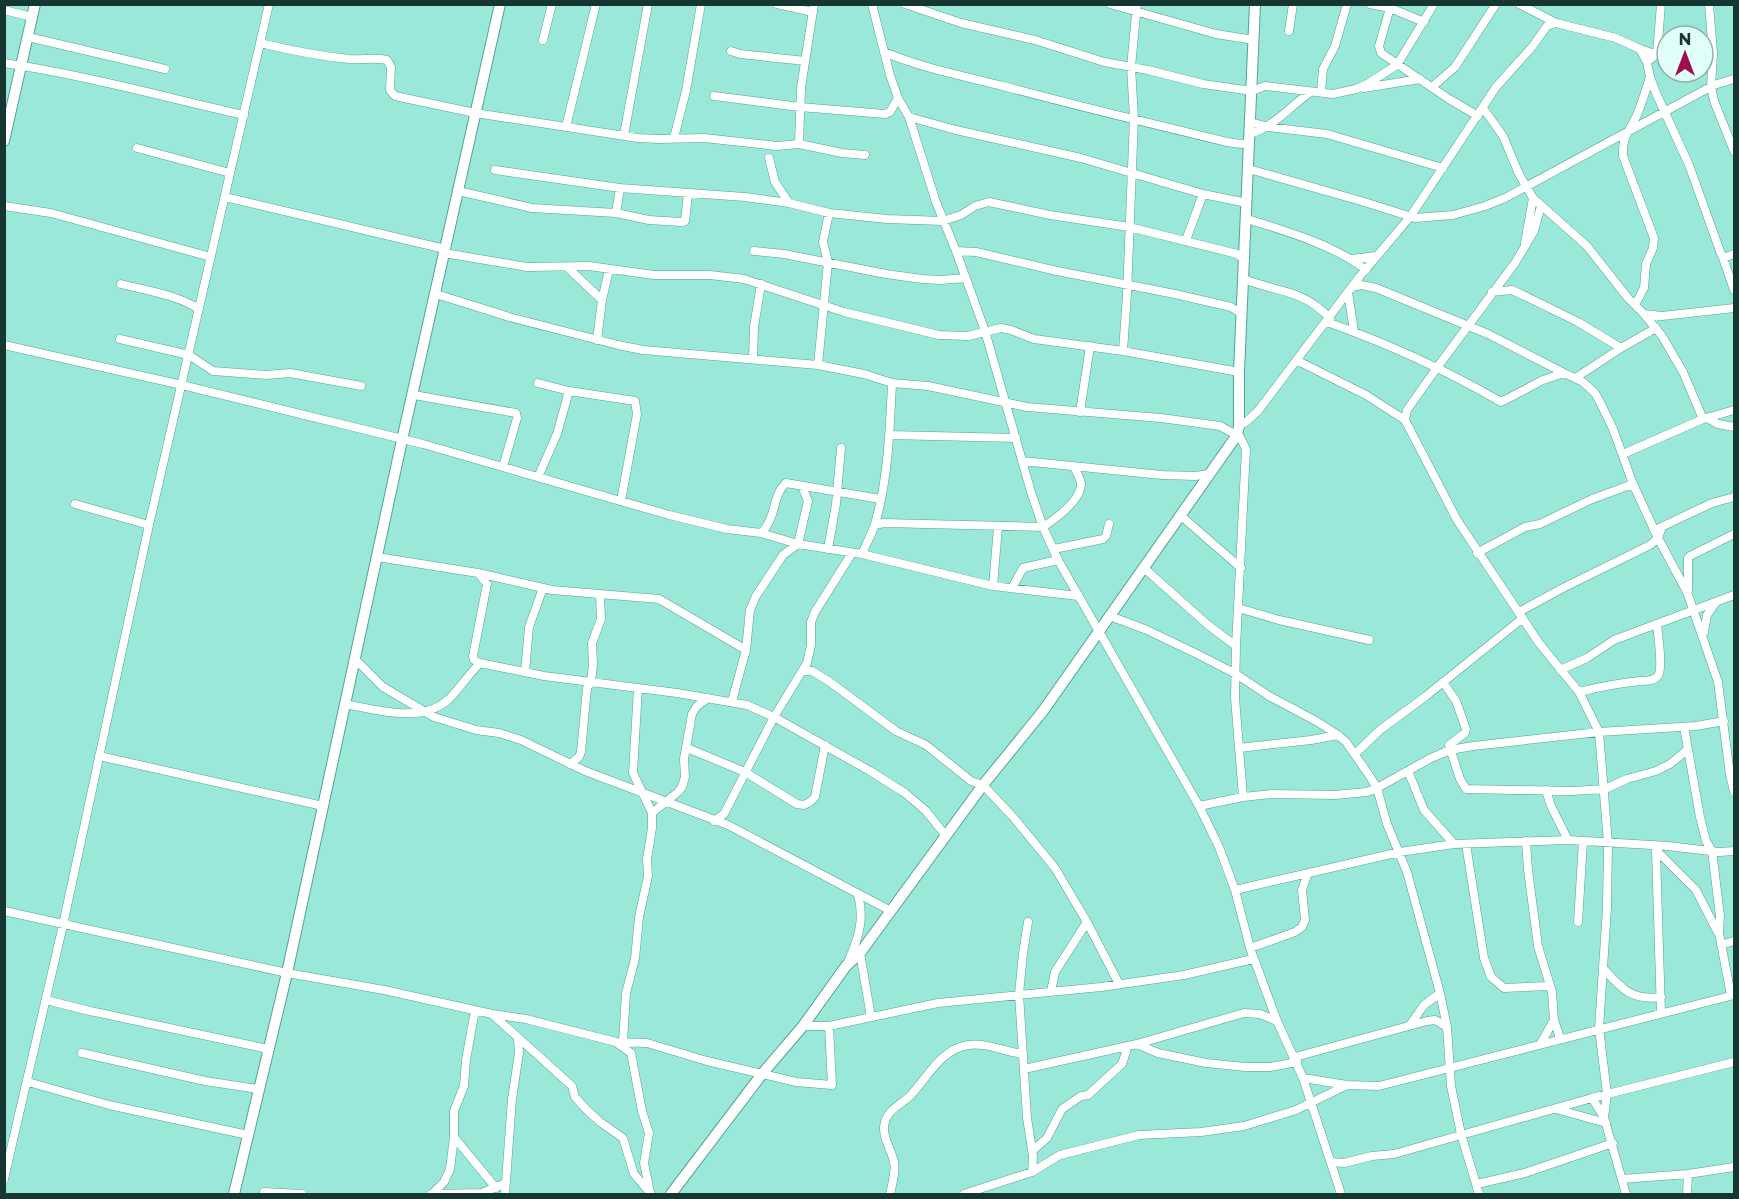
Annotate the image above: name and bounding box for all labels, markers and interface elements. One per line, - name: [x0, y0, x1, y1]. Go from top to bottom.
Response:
- north arrow: [1655, 24, 1715, 84]
- text: N: [1679, 30, 1691, 49]

